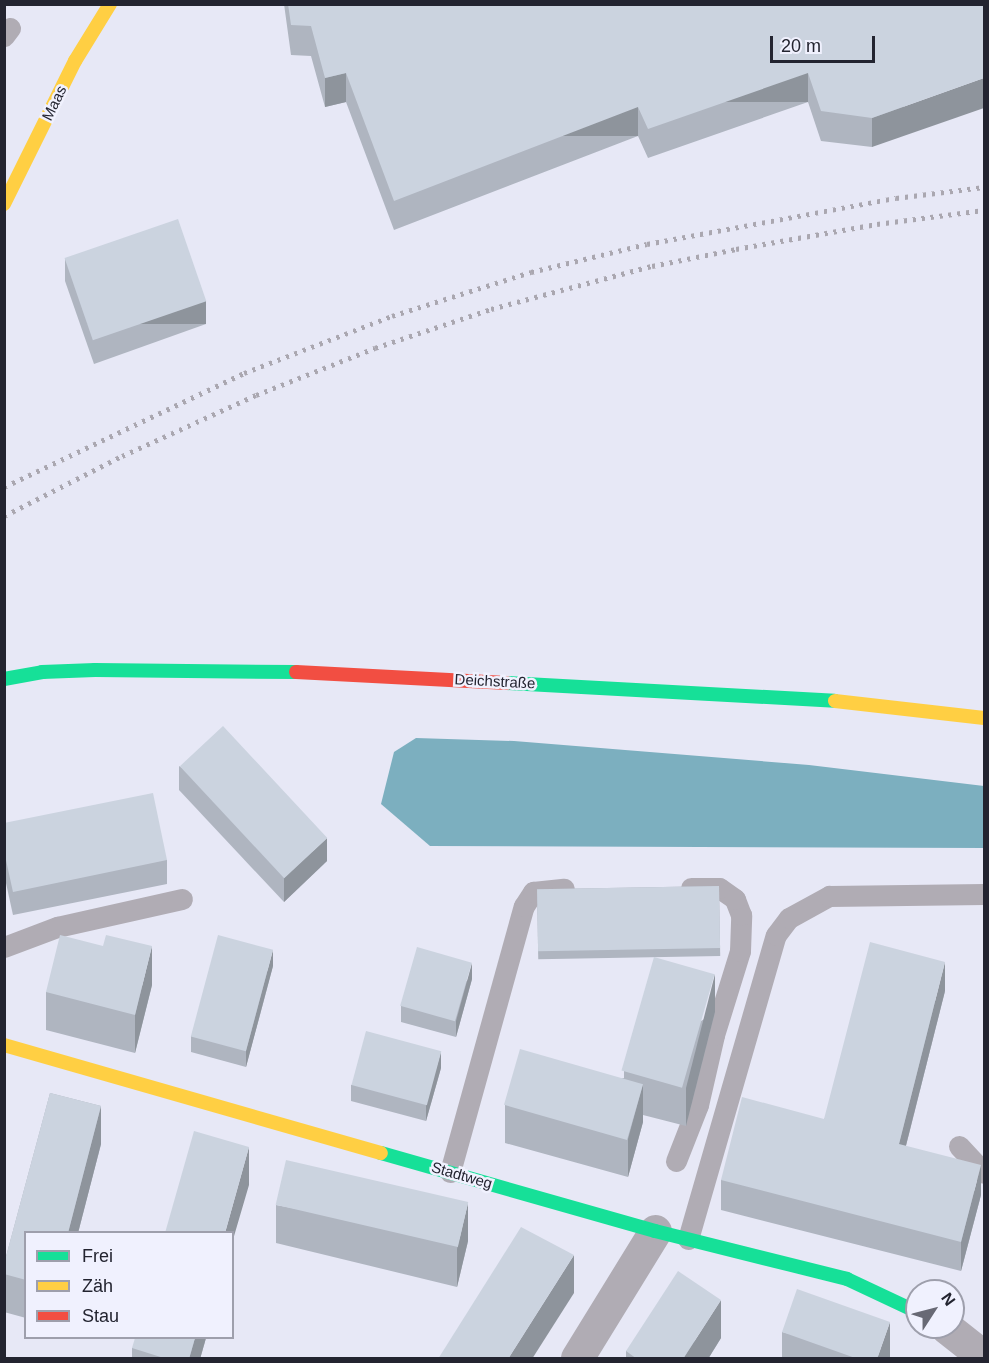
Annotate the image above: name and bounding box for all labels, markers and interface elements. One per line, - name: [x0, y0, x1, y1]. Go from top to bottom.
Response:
- scale bar: [773, 24, 878, 62]
- text: 20 m: [781, 36, 821, 56]
- street label: Maas: [38, 83, 70, 123]
- street label: Deichstraße: [454, 670, 536, 692]
- street label: Stadtweg: [429, 1158, 495, 1192]
- legend: [24, 1231, 234, 1339]
- text: Frei: [82, 1246, 113, 1266]
- text: Zäh: [82, 1276, 113, 1296]
- north arrow: [905, 1279, 965, 1339]
- text: N: [938, 1290, 959, 1309]
- text: Stau: [82, 1306, 119, 1326]

